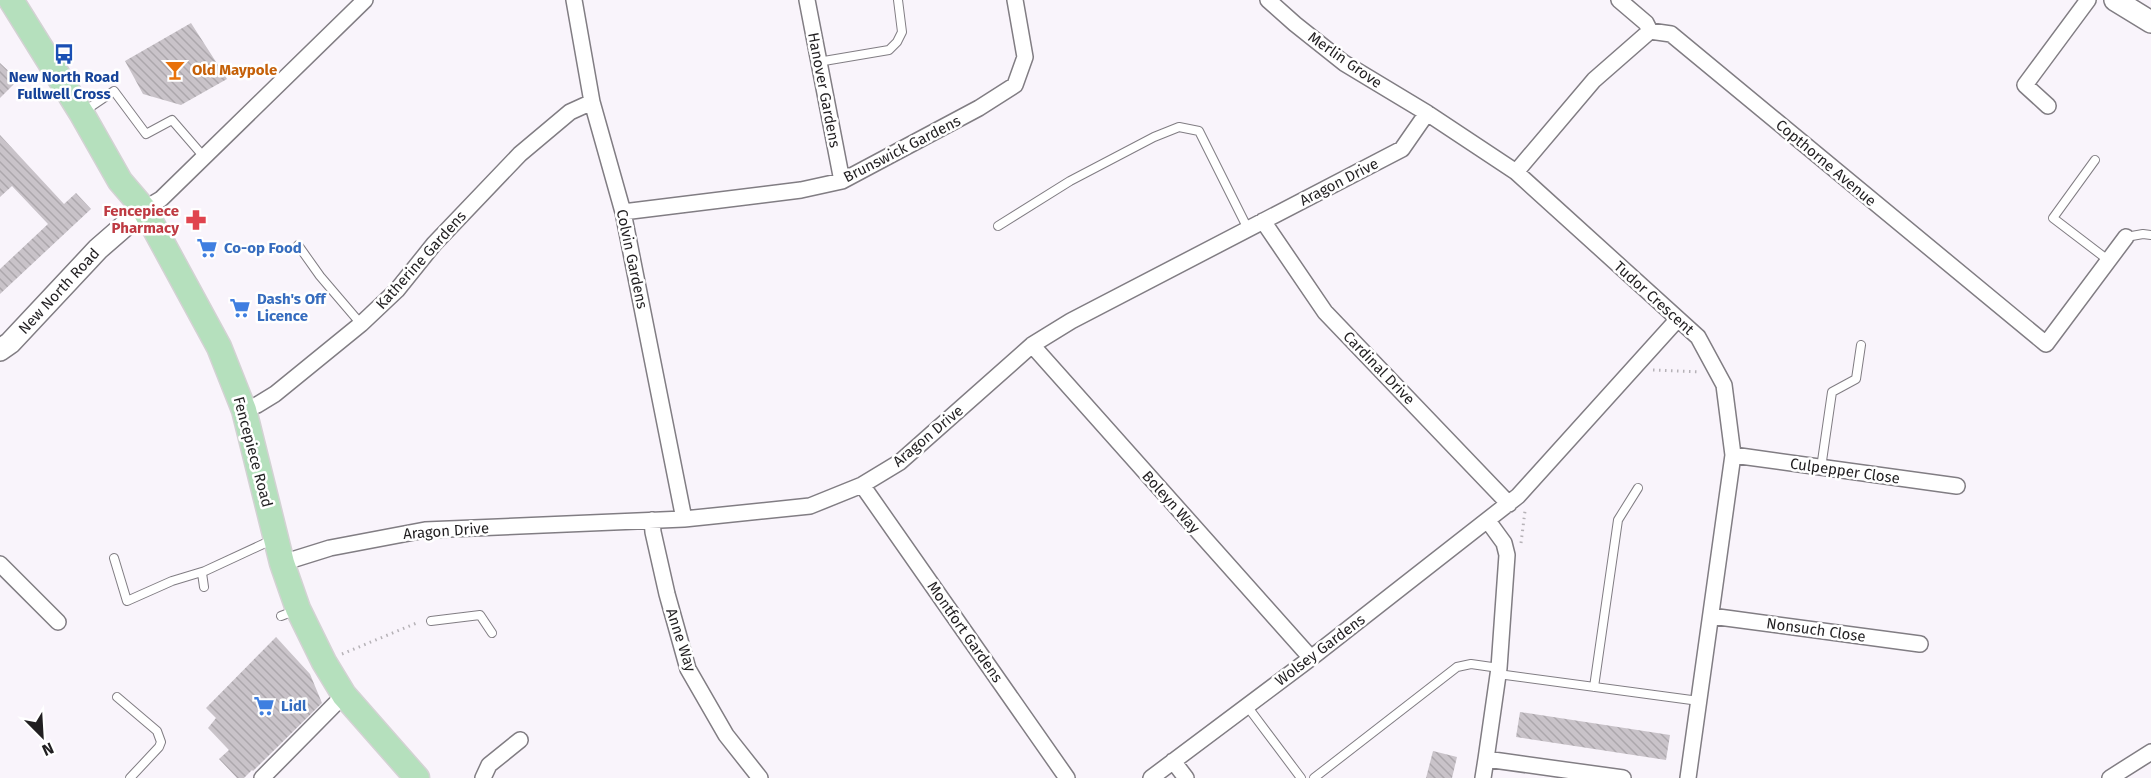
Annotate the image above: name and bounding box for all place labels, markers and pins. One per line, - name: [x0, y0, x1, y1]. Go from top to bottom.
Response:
- bus stop icon: New North Road Fullwell Cross: [52, 42, 76, 66]
- bar icon: Old Maypole: [163, 58, 187, 82]
- place label: Old Maypole: [192, 61, 277, 79]
- place label: New North Road Fullwell Cross: [9, 68, 119, 103]
- place label: Fencepiece Pharmacy: [103, 202, 179, 237]
- pharmacy icon: Fencepiece Pharmacy: [184, 208, 208, 232]
- supermarket icon: Co-op Food: [195, 236, 219, 260]
- place label: Co-op Food: [224, 239, 302, 257]
- place label: Dash's Off Licence: [257, 290, 327, 325]
- supermarket icon: Dash's Off Licence: [228, 296, 252, 320]
- supermarket icon: Lidl: [252, 694, 276, 718]
- place label: Lidl: [281, 697, 307, 715]

